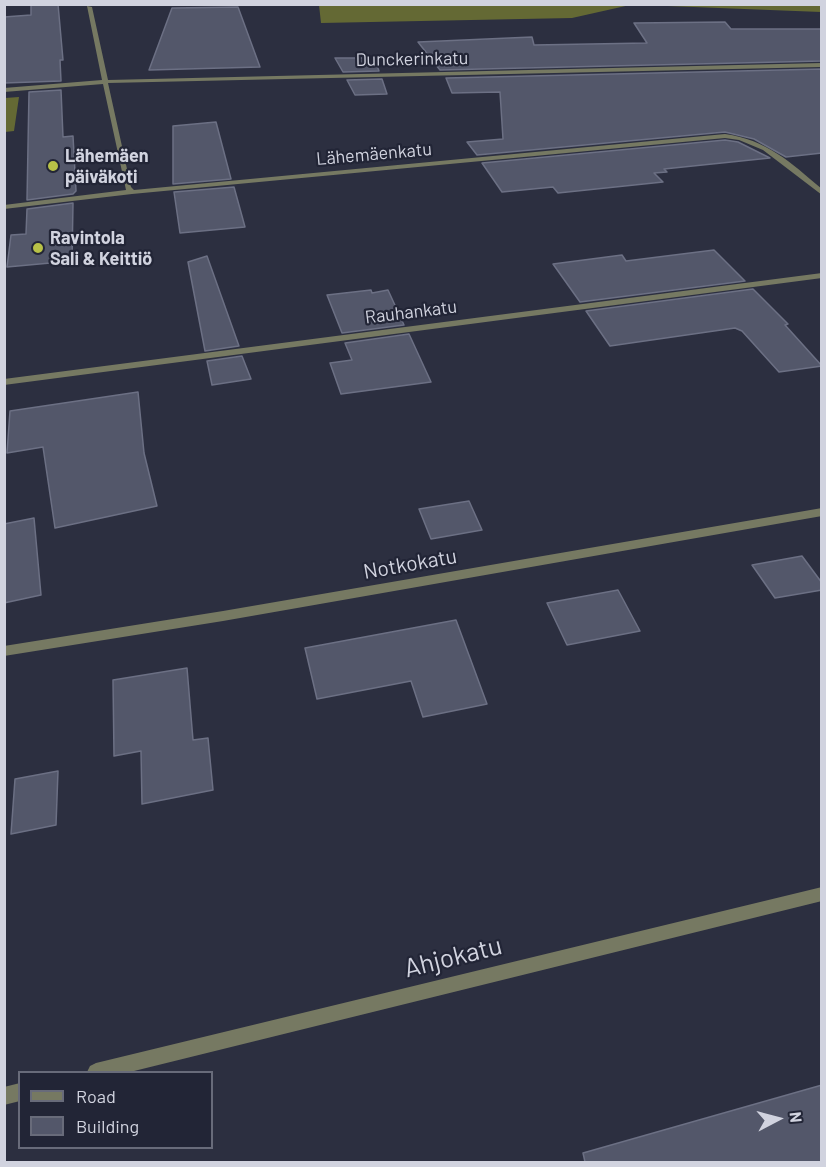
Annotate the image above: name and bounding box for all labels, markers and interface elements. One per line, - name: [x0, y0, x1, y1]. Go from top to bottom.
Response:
- street label: Dunckerinkatu: [355, 47, 469, 71]
- street label: Lähemäenkatu: [315, 138, 433, 170]
- place label: Lähemäen päiväkoti: [65, 145, 149, 188]
- marker: Lähemäen päiväkoti: [46, 159, 60, 173]
- place label: Ravintola Sali & Keittiö: [50, 227, 152, 270]
- marker: Ravintola Sali & Keittiö: [31, 241, 45, 255]
- street label: Rauhankatu: [364, 296, 458, 328]
- street label: Notkokatu: [361, 543, 459, 585]
- street label: Ahjokatu: [401, 930, 505, 984]
- legend: [18, 1071, 213, 1149]
- text: Road: [76, 1085, 116, 1107]
- north arrow: [748, 1089, 808, 1149]
- text: N: [786, 1111, 806, 1123]
- text: Building: [76, 1115, 139, 1137]

